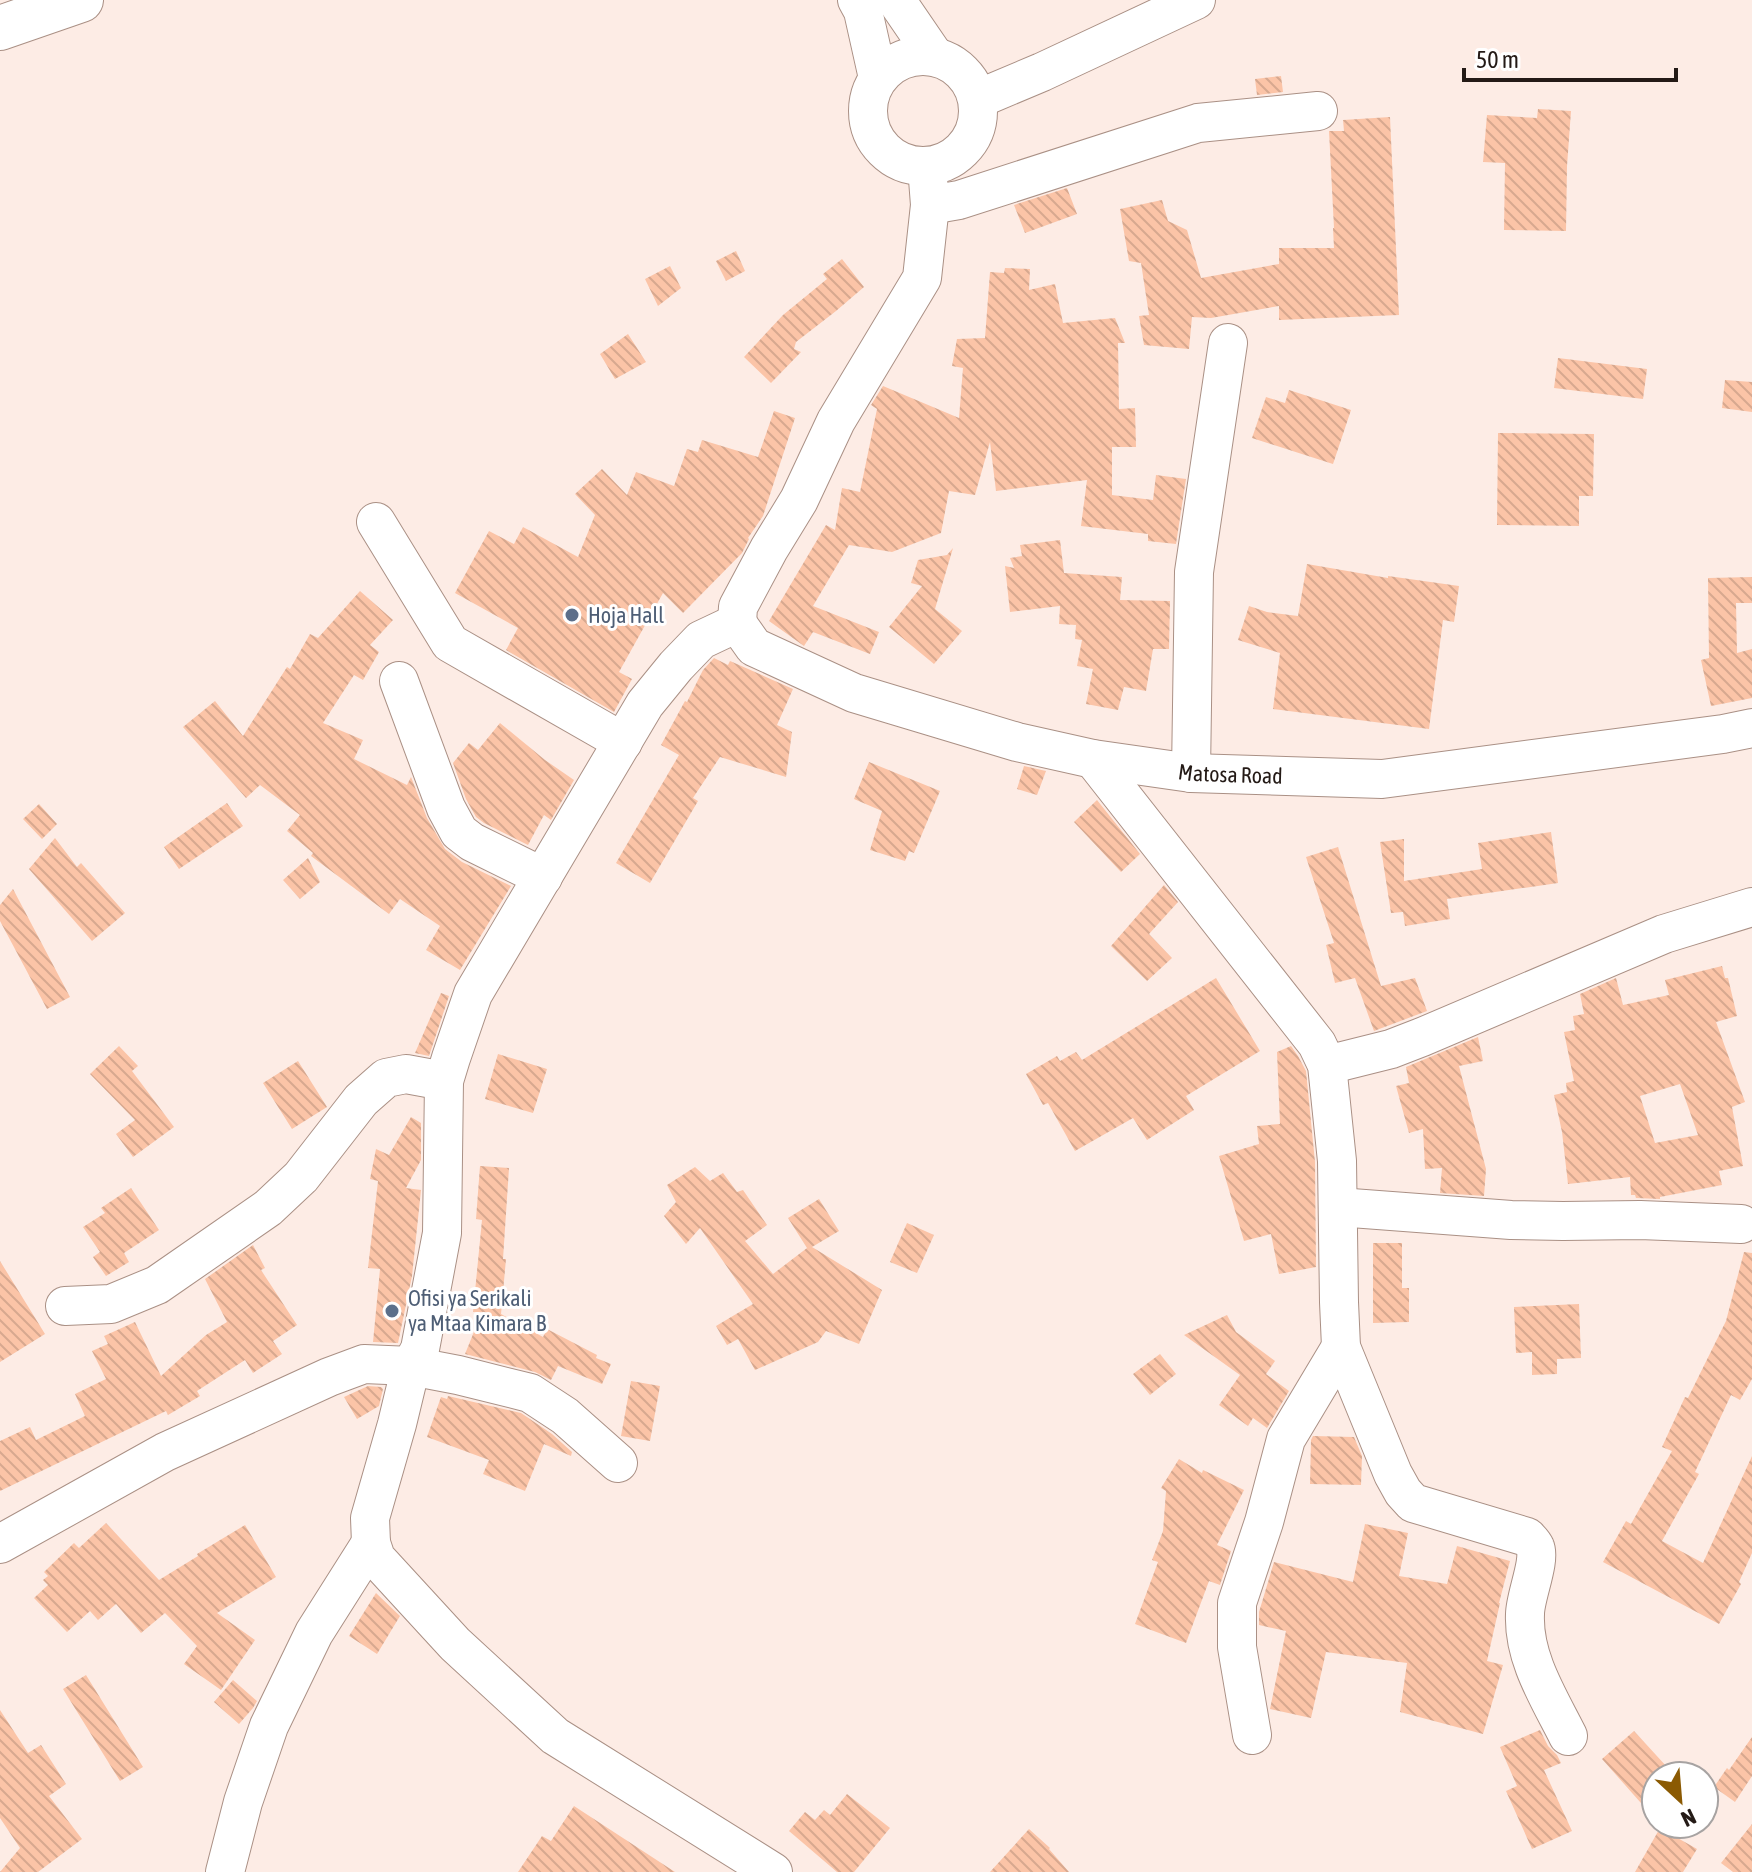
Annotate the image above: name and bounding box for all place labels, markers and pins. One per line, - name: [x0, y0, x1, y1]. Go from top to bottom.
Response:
- place label: Hoja Hall: [588, 602, 664, 628]
- marker: Hoja Hall: [563, 606, 581, 624]
- place label: Ofisi ya Serikali ya Mtaa Kimara B: [408, 1285, 547, 1336]
- marker: Ofisi ya Serikali ya Mtaa Kimara B: [383, 1302, 401, 1320]

